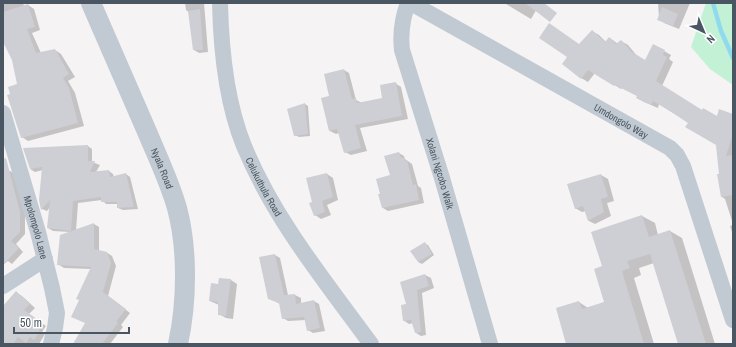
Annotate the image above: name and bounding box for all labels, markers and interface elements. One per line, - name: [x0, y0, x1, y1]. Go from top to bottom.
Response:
- north arrow: [684, 12, 724, 52]
- text: N: [704, 32, 718, 46]
- street label: Umdongolo Way: [592, 100, 652, 142]
- street label: Xolani Ngcobo Walk: [423, 136, 457, 211]
- street label: Nyala Road: [148, 146, 177, 190]
- street label: Celukuthula Road: [243, 155, 285, 218]
- street label: Mpolompolo Lane: [21, 194, 51, 261]
- scale bar: [14, 309, 129, 335]
- text: 50 m: [20, 315, 42, 331]

